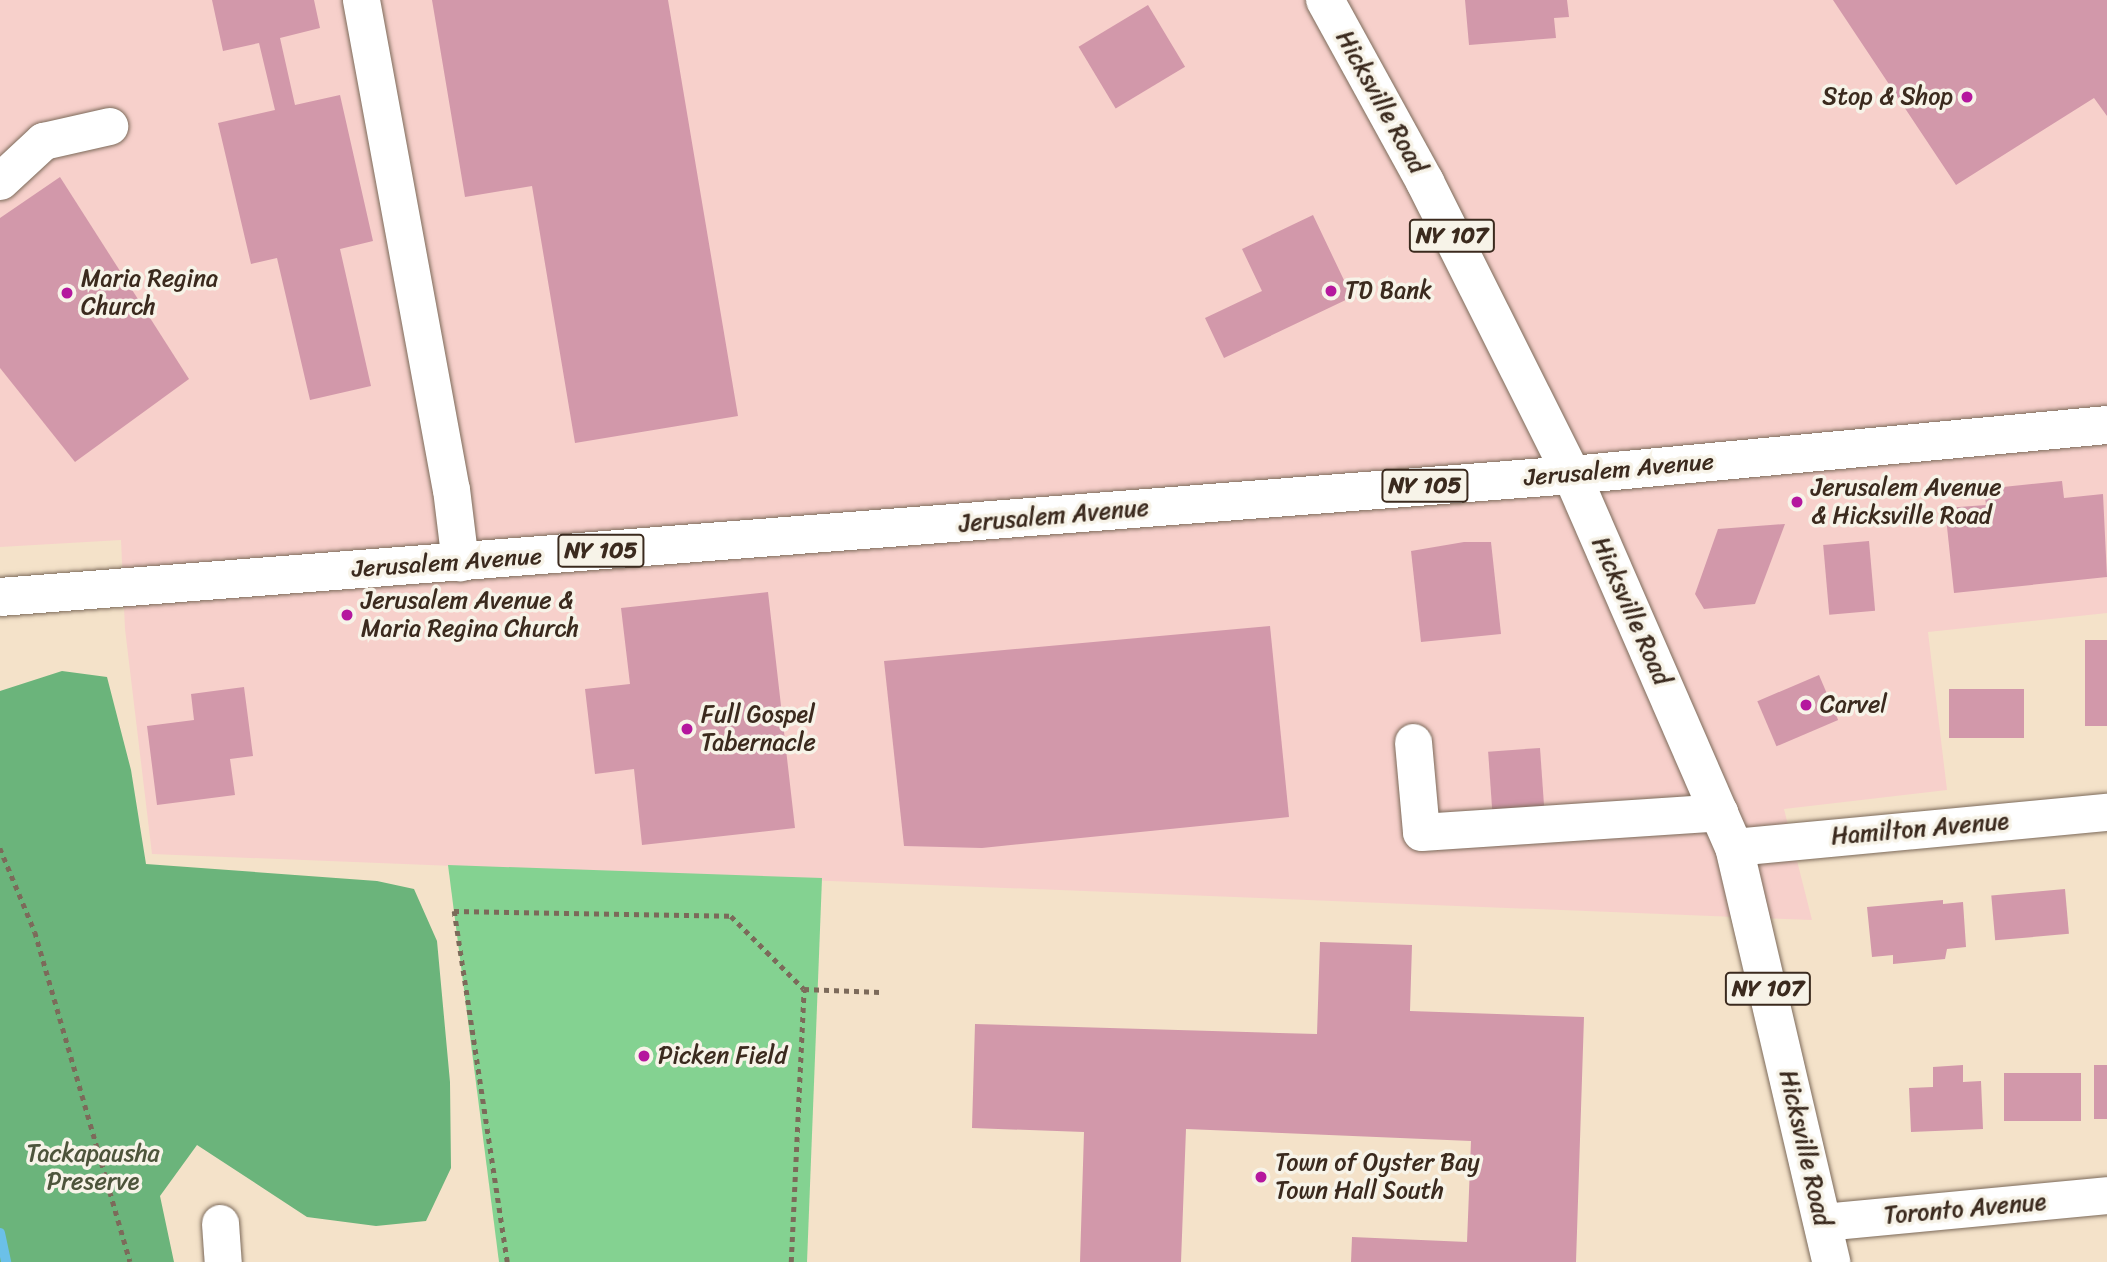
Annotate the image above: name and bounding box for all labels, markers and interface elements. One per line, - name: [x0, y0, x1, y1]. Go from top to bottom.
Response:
- street label: Hicksville Road: [1330, 26, 1432, 178]
- place label: Stop & Shop: [1822, 83, 1953, 111]
- marker: Stop & Shop: [1959, 89, 1975, 105]
- road number: NY 107: [1408, 216, 1496, 256]
- place label: Maria Regina Church: [81, 265, 218, 321]
- place label: TD Bank: [1345, 277, 1432, 305]
- marker: TD Bank: [1323, 283, 1339, 299]
- marker: Maria Regina Church: [59, 285, 75, 301]
- street label: Jerusalem Avenue: [1523, 447, 1715, 493]
- road number: NY 105: [1381, 466, 1469, 506]
- place label: Jerusalem Avenue & Hicksville Road: [1811, 474, 2001, 530]
- street label: Jerusalem Avenue: [958, 493, 1150, 539]
- marker: Jerusalem Avenue & Hicksville Road: [1789, 494, 1805, 510]
- road number: NY 105: [557, 531, 645, 570]
- street label: Hicksville Road: [1586, 533, 1676, 689]
- street label: Jerusalem Avenue: [351, 542, 543, 584]
- place label: Jerusalem Avenue & Maria Regina Church: [361, 587, 579, 643]
- marker: Jerusalem Avenue & Maria Regina Church: [339, 607, 355, 623]
- place label: Carvel: [1820, 691, 1887, 719]
- marker: Carvel: [1798, 697, 1814, 713]
- place label: Full Gospel Tabernacle: [701, 701, 817, 757]
- marker: Full Gospel Tabernacle: [679, 721, 695, 737]
- street label: Hamilton Avenue: [1830, 807, 2010, 851]
- road number: NY 107: [1724, 970, 1812, 1008]
- place label: Picken Field: [658, 1042, 787, 1070]
- marker: Picken Field: [636, 1048, 652, 1064]
- street label: Hicksville Road: [1773, 1067, 1837, 1229]
- park label: Tackapausha Preserve: [26, 1140, 160, 1196]
- place label: Town of Oyster Bay Town Hall South: [1275, 1149, 1480, 1205]
- marker: Town of Oyster Bay Town Hall South: [1253, 1169, 1269, 1185]
- street label: Toronto Avenue: [1883, 1188, 2047, 1230]

